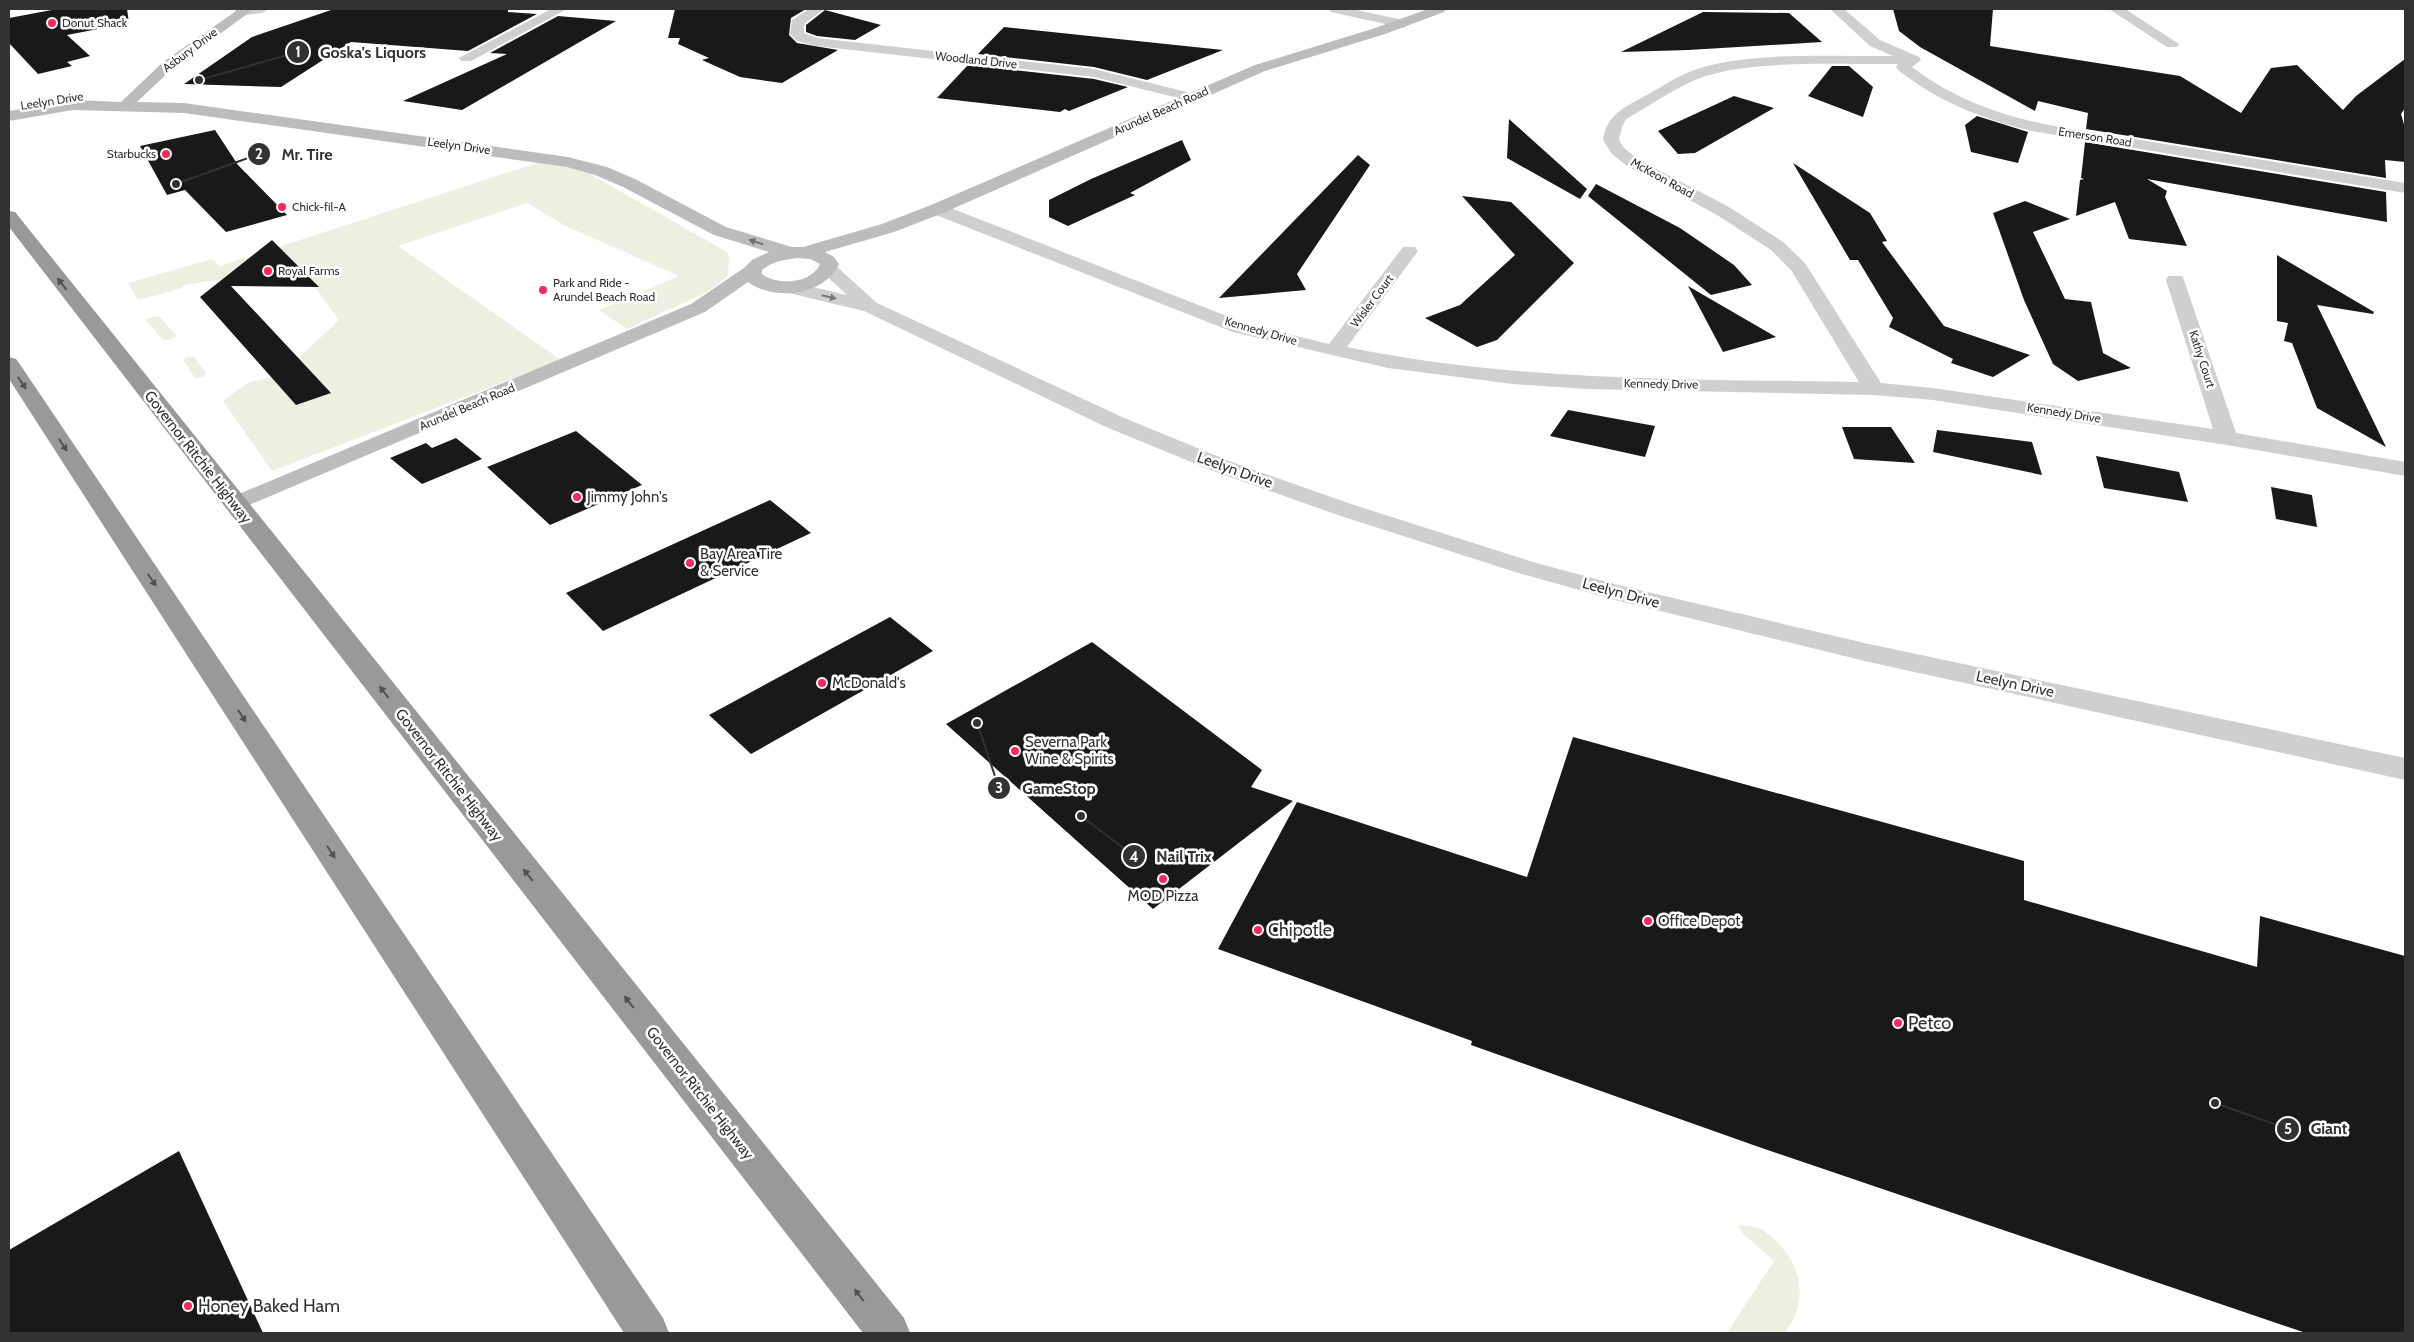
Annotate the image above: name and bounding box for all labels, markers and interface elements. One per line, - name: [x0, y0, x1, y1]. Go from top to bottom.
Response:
- place label: Donut Shack: [62, 15, 128, 30]
- marker: Donut Shack: [46, 17, 58, 29]
- street label: Asbury Drive: [159, 24, 220, 75]
- callout: Goska's Liquors: [285, 37, 436, 68]
- text: 1: [295, 43, 301, 61]
- text: Goska's Liquors: [320, 43, 426, 62]
- street label: Woodland Drive: [934, 48, 1018, 71]
- street label: Arundel Beach Road: [1111, 83, 1211, 138]
- street label: Leelyn Drive: [19, 88, 84, 113]
- street label: Emerson Road: [2057, 123, 2133, 150]
- street label: Leelyn Drive: [427, 134, 491, 157]
- callout: Mr. Tire: [247, 139, 343, 170]
- text: 2: [255, 145, 263, 163]
- text: Mr. Tire: [281, 145, 333, 164]
- place label: Starbucks: [107, 146, 156, 161]
- marker: Starbucks: [160, 148, 172, 160]
- street label: McKeon Road: [1628, 154, 1696, 201]
- place label: Chick-fil-A: [292, 199, 347, 214]
- marker: Chick-fil-A: [276, 201, 288, 213]
- one-way arrow: [748, 237, 763, 245]
- place label: Royal Farms: [278, 263, 339, 278]
- marker: Royal Farms: [262, 265, 274, 277]
- street label: Wisler Court: [1347, 271, 1396, 330]
- place label: Park and Ride - Arundel Beach Road: [553, 275, 655, 304]
- one-way arrow: [56, 278, 67, 291]
- marker: Park and Ride - Arundel Beach Road: [537, 284, 549, 296]
- one-way arrow: [821, 293, 836, 301]
- street label: Kennedy Drive: [1223, 313, 1299, 348]
- street label: Kathy Court: [2186, 328, 2219, 389]
- street label: Kennedy Drive: [1624, 375, 1698, 392]
- one-way arrow: [18, 377, 27, 390]
- street label: Arundel Beach Road: [417, 380, 517, 433]
- street label: Governor Ritchie Highway: [141, 387, 256, 527]
- street label: Kennedy Drive: [2026, 399, 2102, 426]
- one-way arrow: [58, 438, 68, 451]
- street label: Leelyn Drive: [1195, 448, 1276, 492]
- place label: Jimmy John's: [586, 488, 668, 506]
- marker: Jimmy John's: [571, 491, 583, 503]
- place label: Bay Area Tire & Service: [700, 545, 782, 580]
- marker: Bay Area Tire & Service: [684, 557, 696, 569]
- one-way arrow: [147, 574, 157, 587]
- street label: Leelyn Drive: [1580, 574, 1662, 612]
- street label: Leelyn Drive: [1974, 667, 2056, 701]
- place label: McDonald's: [832, 674, 906, 692]
- marker: McDonald's: [816, 677, 828, 689]
- one-way arrow: [379, 685, 389, 699]
- street label: Governor Ritchie Highway: [392, 705, 507, 845]
- one-way arrow: [237, 709, 247, 723]
- place label: Severna Park Wine & Spirits: [1025, 733, 1114, 768]
- marker: Severna Park Wine & Spirits: [1009, 745, 1021, 757]
- callout: GameStop: [987, 773, 1105, 804]
- text: 3: [995, 779, 1003, 797]
- text: GameStop: [1022, 779, 1096, 798]
- callout: Nail Trix: [1121, 841, 1222, 872]
- one-way arrow: [326, 845, 336, 859]
- text: Nail Trix: [1156, 847, 1212, 866]
- text: 4: [1129, 848, 1139, 866]
- one-way arrow: [523, 868, 533, 882]
- marker: MOD Pizza: [1157, 873, 1169, 885]
- place label: MOD Pizza: [1128, 887, 1199, 905]
- place label: Office Depot: [1658, 912, 1740, 930]
- marker: Office Depot: [1642, 915, 1654, 927]
- place label: Chipotle: [1268, 919, 1332, 941]
- marker: Chipotle: [1252, 924, 1264, 936]
- one-way arrow: [623, 996, 634, 1009]
- place label: Petco: [1908, 1012, 1951, 1034]
- marker: Petco: [1892, 1017, 1904, 1029]
- street label: Governor Ritchie Highway: [643, 1023, 758, 1163]
- callout: Giant: [2275, 1113, 2357, 1144]
- text: Giant: [2311, 1119, 2348, 1138]
- text: 5: [2284, 1120, 2292, 1138]
- one-way arrow: [854, 1289, 865, 1302]
- place label: Honey Baked Ham: [198, 1295, 340, 1317]
- marker: Honey Baked Ham: [182, 1300, 194, 1312]

